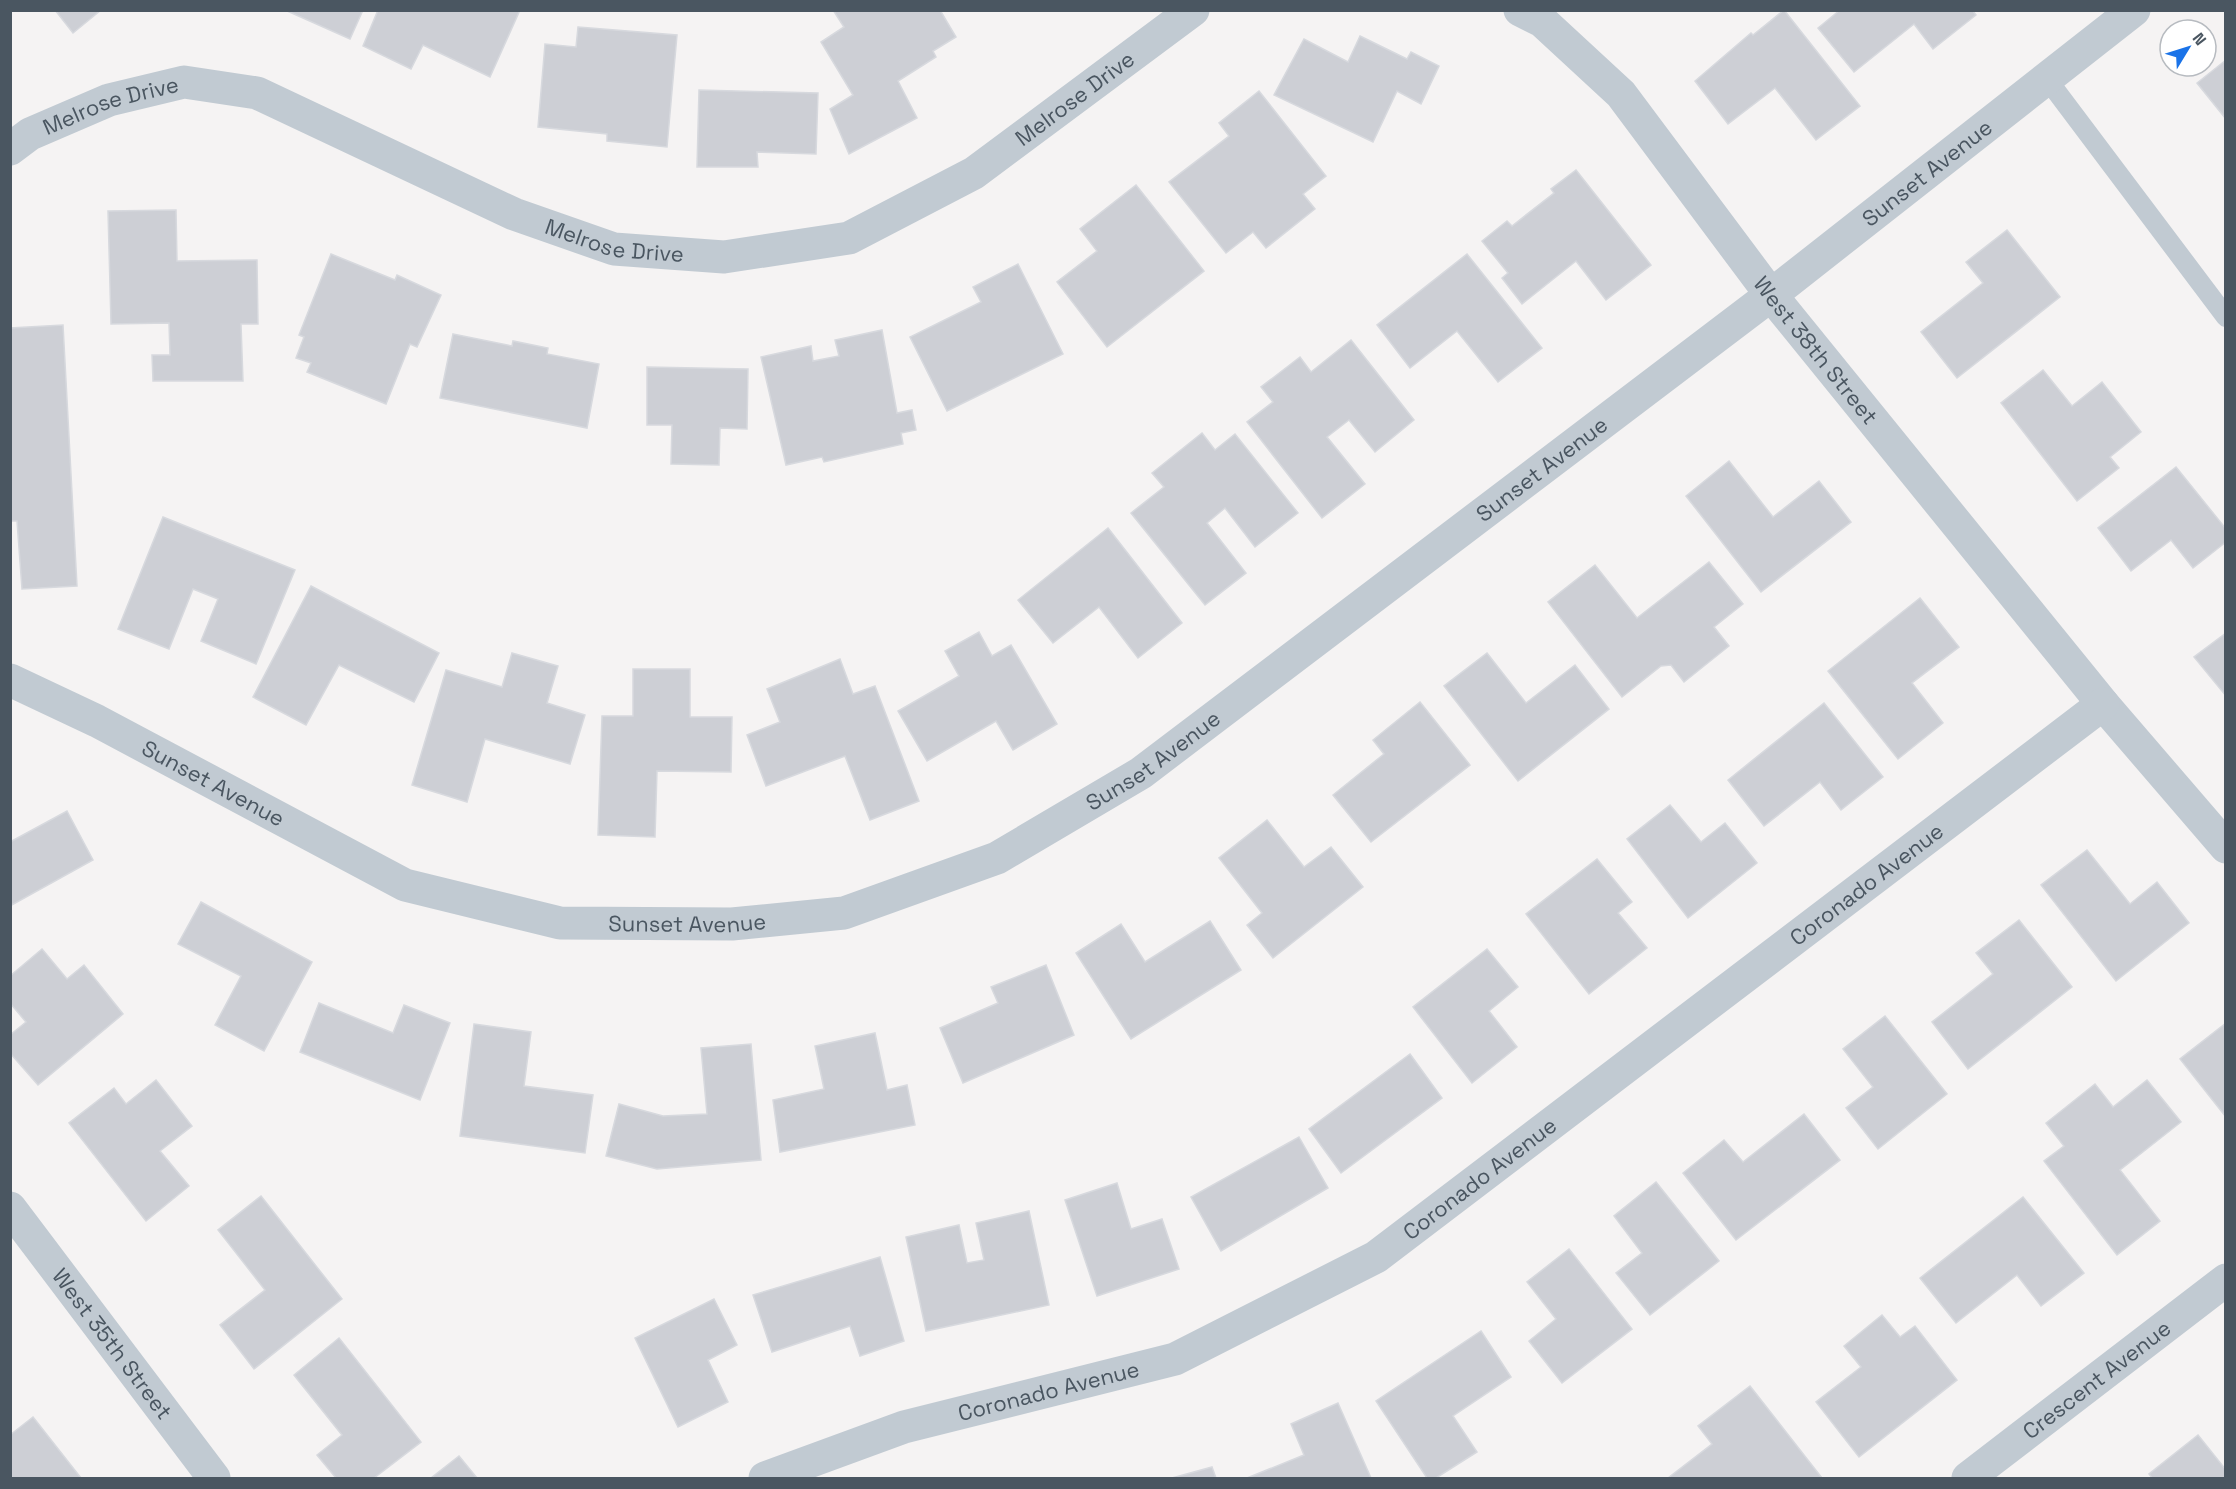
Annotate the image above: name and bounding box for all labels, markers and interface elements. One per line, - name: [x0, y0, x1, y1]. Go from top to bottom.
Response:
- north arrow: [2158, 18, 2218, 78]
- text: N: [2188, 28, 2211, 50]
- street label: Melrose Drive: [1009, 44, 1140, 152]
- street label: Melrose Drive: [38, 70, 181, 141]
- street label: Sunset Avenue: [1856, 113, 1998, 232]
- street label: Melrose Drive: [541, 212, 685, 268]
- street label: West 38th Street: [1748, 270, 1884, 430]
- street label: Sunset Avenue: [1470, 410, 1613, 528]
- street label: Sunset Avenue: [1080, 704, 1226, 817]
- street label: Sunset Avenue: [137, 733, 290, 832]
- street label: Coronado Avenue: [1784, 817, 1949, 951]
- street label: Sunset Avenue: [608, 907, 767, 938]
- street label: Coronado Avenue: [1397, 1111, 1562, 1246]
- street label: West 35th Street: [46, 1263, 179, 1425]
- street label: Crescent Avenue: [2017, 1314, 2176, 1445]
- street label: Coronado Avenue: [955, 1355, 1142, 1427]

